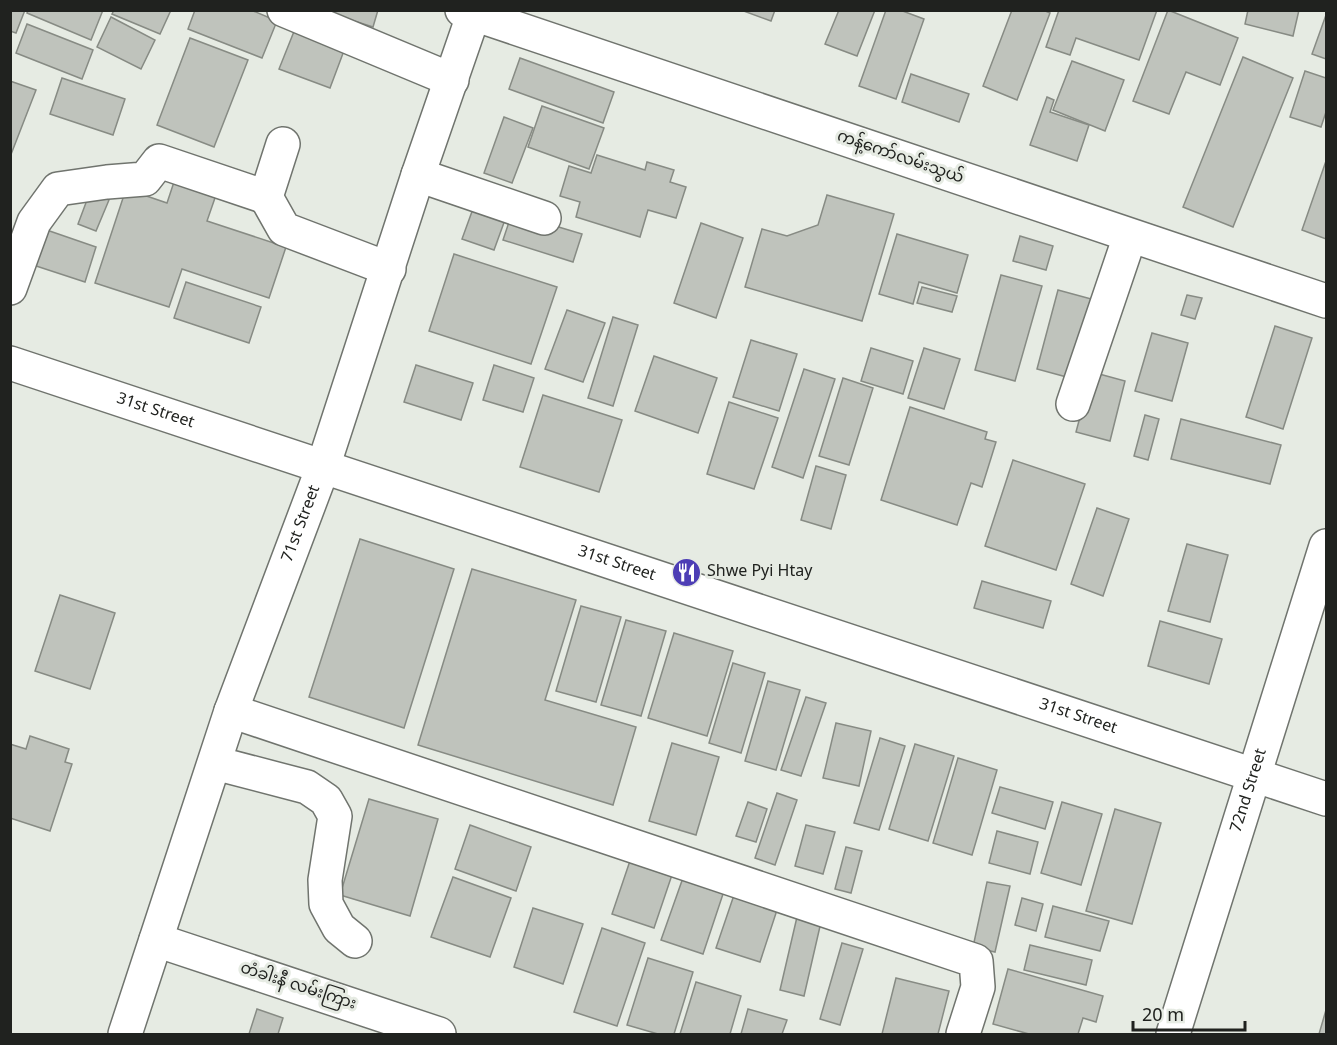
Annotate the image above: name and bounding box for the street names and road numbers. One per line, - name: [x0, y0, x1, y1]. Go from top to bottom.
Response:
- street label: ကန့်ကော်လမ်းသွယ်: [832, 120, 968, 196]
- street label: 31st Street: [111, 382, 199, 440]
- street label: 71st Street: [271, 480, 332, 568]
- street label: 31st Street: [573, 535, 661, 593]
- street label: 31st Street: [1034, 688, 1122, 746]
- street label: 72nd Street: [1220, 744, 1279, 837]
- street label: တံခါးနီ လမ်းကြား: [235, 952, 361, 1022]

